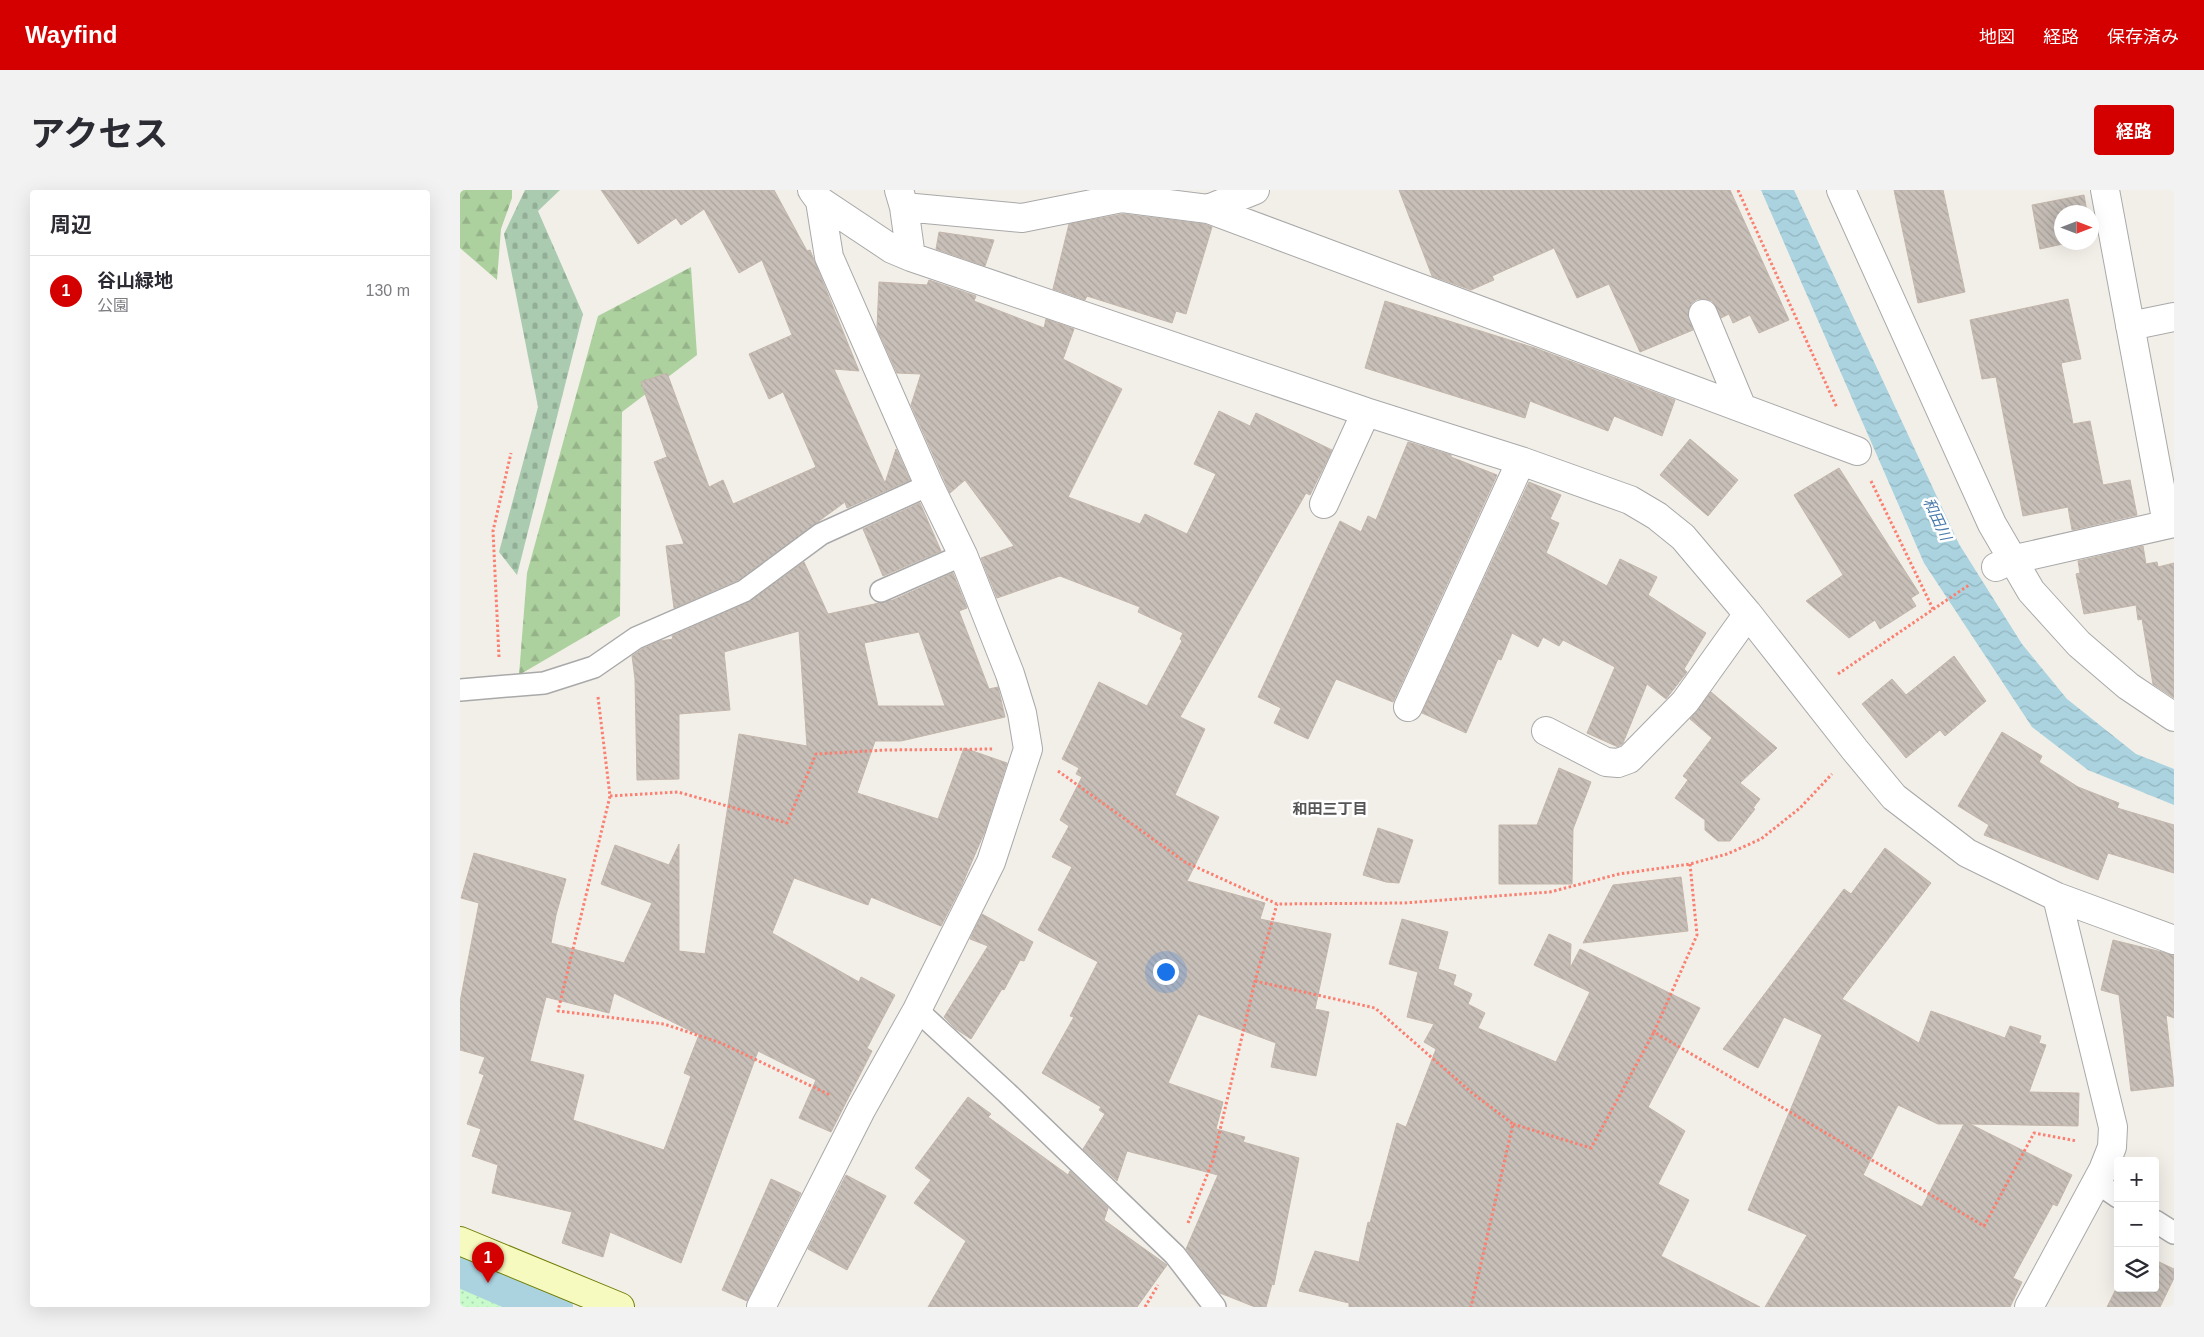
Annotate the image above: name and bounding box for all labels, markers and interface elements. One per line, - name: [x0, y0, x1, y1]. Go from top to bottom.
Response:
- text: Wayfind: [25, 21, 117, 48]
- text: 地図: [1979, 27, 2015, 47]
- text: 経路: [2043, 27, 2079, 47]
- text: 保存済み: [2107, 27, 2179, 47]
- button: 経路: [2094, 105, 2174, 155]
- text: アクセス: [30, 114, 168, 153]
- north arrow: [2054, 205, 2099, 250]
- text: 周辺: [50, 213, 92, 236]
- text: 谷山緑地: [97, 270, 173, 291]
- text: 1: [62, 282, 70, 299]
- text: 130 m: [366, 282, 410, 299]
- text: 公園: [97, 297, 129, 314]
- water label: 和田川: [1920, 495, 1956, 545]
- district label: 和田三丁目: [1292, 800, 1368, 817]
- your location: [1153, 959, 1179, 985]
- map controls: [2114, 1157, 2159, 1292]
- button: +: [2114, 1157, 2159, 1202]
- button: −: [2114, 1202, 2159, 1247]
- pin: 1: [472, 1242, 504, 1283]
- button: layers: [2114, 1247, 2159, 1292]

